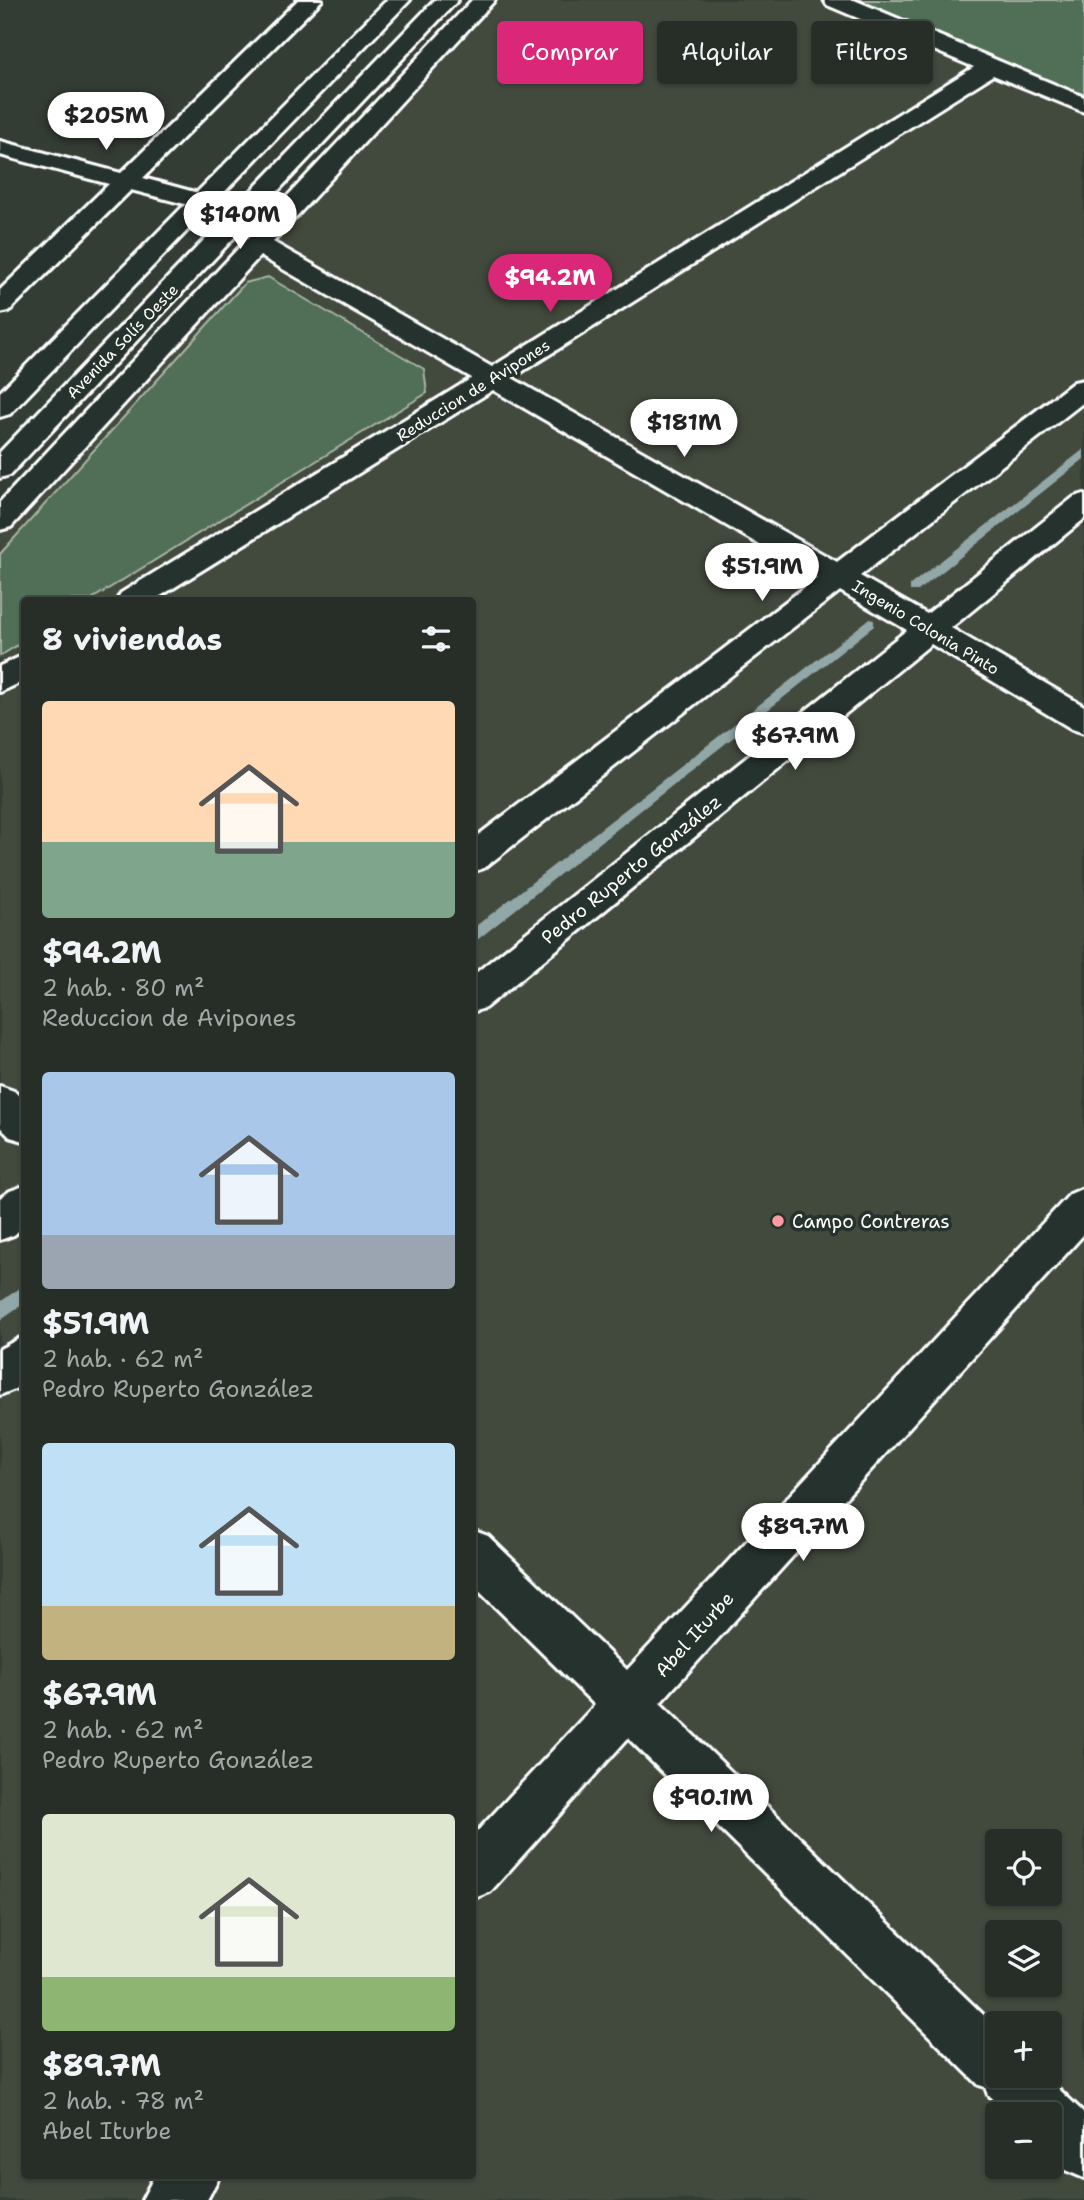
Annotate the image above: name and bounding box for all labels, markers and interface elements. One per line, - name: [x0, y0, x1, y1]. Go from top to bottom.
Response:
- chip: Comprar: [497, 21, 643, 84]
- chip: Alquilar: [657, 21, 797, 84]
- chip: Filtros: [811, 21, 933, 84]
- pin: $205M: [57, 92, 155, 152]
- text: $205M: [64, 100, 148, 130]
- pin: $140M: [191, 191, 289, 251]
- text: $140M: [200, 199, 280, 229]
- pin: $94.2M: [493, 254, 607, 314]
- text: $94.2M: [504, 262, 596, 292]
- street label: Avenida Solís Oeste: [62, 279, 183, 403]
- street label: Reduccion de Avipones: [393, 335, 554, 446]
- pin: $181M: [635, 400, 733, 459]
- text: $181M: [646, 407, 722, 437]
- pin: $51.9M: [705, 544, 819, 603]
- text: $51.9M: [721, 551, 803, 581]
- street label: Ingenio Colonia Pinto: [848, 575, 1003, 680]
- text: 8 viviendas: [42, 619, 222, 660]
- icon: filters: [417, 620, 455, 658]
- pin: $67.9M: [738, 712, 852, 772]
- text: $67.9M: [751, 720, 839, 750]
- icon: home: [186, 746, 312, 872]
- street label: Pedro Ruperto González: [536, 789, 726, 950]
- text: $94.2M: [42, 932, 162, 973]
- text: 2 hab. · 80 m²: [42, 973, 205, 1003]
- text: Reduccion de Avipones: [42, 1003, 297, 1033]
- icon: home: [186, 1117, 312, 1243]
- place label: Campo Contreras: [792, 1209, 950, 1234]
- marker: Campo Contreras: [770, 1213, 786, 1229]
- text: $51.9M: [42, 1303, 149, 1344]
- text: 2 hab. · 62 m²: [42, 1344, 204, 1374]
- text: Pedro Ruperto González: [42, 1374, 314, 1404]
- icon: home: [186, 1488, 312, 1614]
- pin: $89.7M: [746, 1504, 860, 1563]
- text: $89.7M: [757, 1511, 849, 1541]
- street label: Abel Iturbe: [649, 1586, 739, 1682]
- text: $67.9M: [42, 1674, 157, 1715]
- text: 2 hab. · 62 m²: [42, 1715, 204, 1745]
- text: Pedro Ruperto González: [42, 1745, 314, 1775]
- pin: $90.1M: [654, 1774, 768, 1834]
- text: $90.1M: [669, 1782, 753, 1812]
- map controls: [985, 1829, 1062, 2179]
- button: locate: [985, 1829, 1062, 1906]
- icon: home: [186, 1859, 312, 1985]
- button: layers: [985, 1920, 1062, 1997]
- button: +: [985, 2011, 1062, 2088]
- text: $89.7M: [42, 2045, 161, 2086]
- text: 2 hab. · 78 m²: [42, 2086, 204, 2116]
- button: −: [985, 2102, 1062, 2179]
- text: Abel Iturbe: [42, 2116, 172, 2146]

